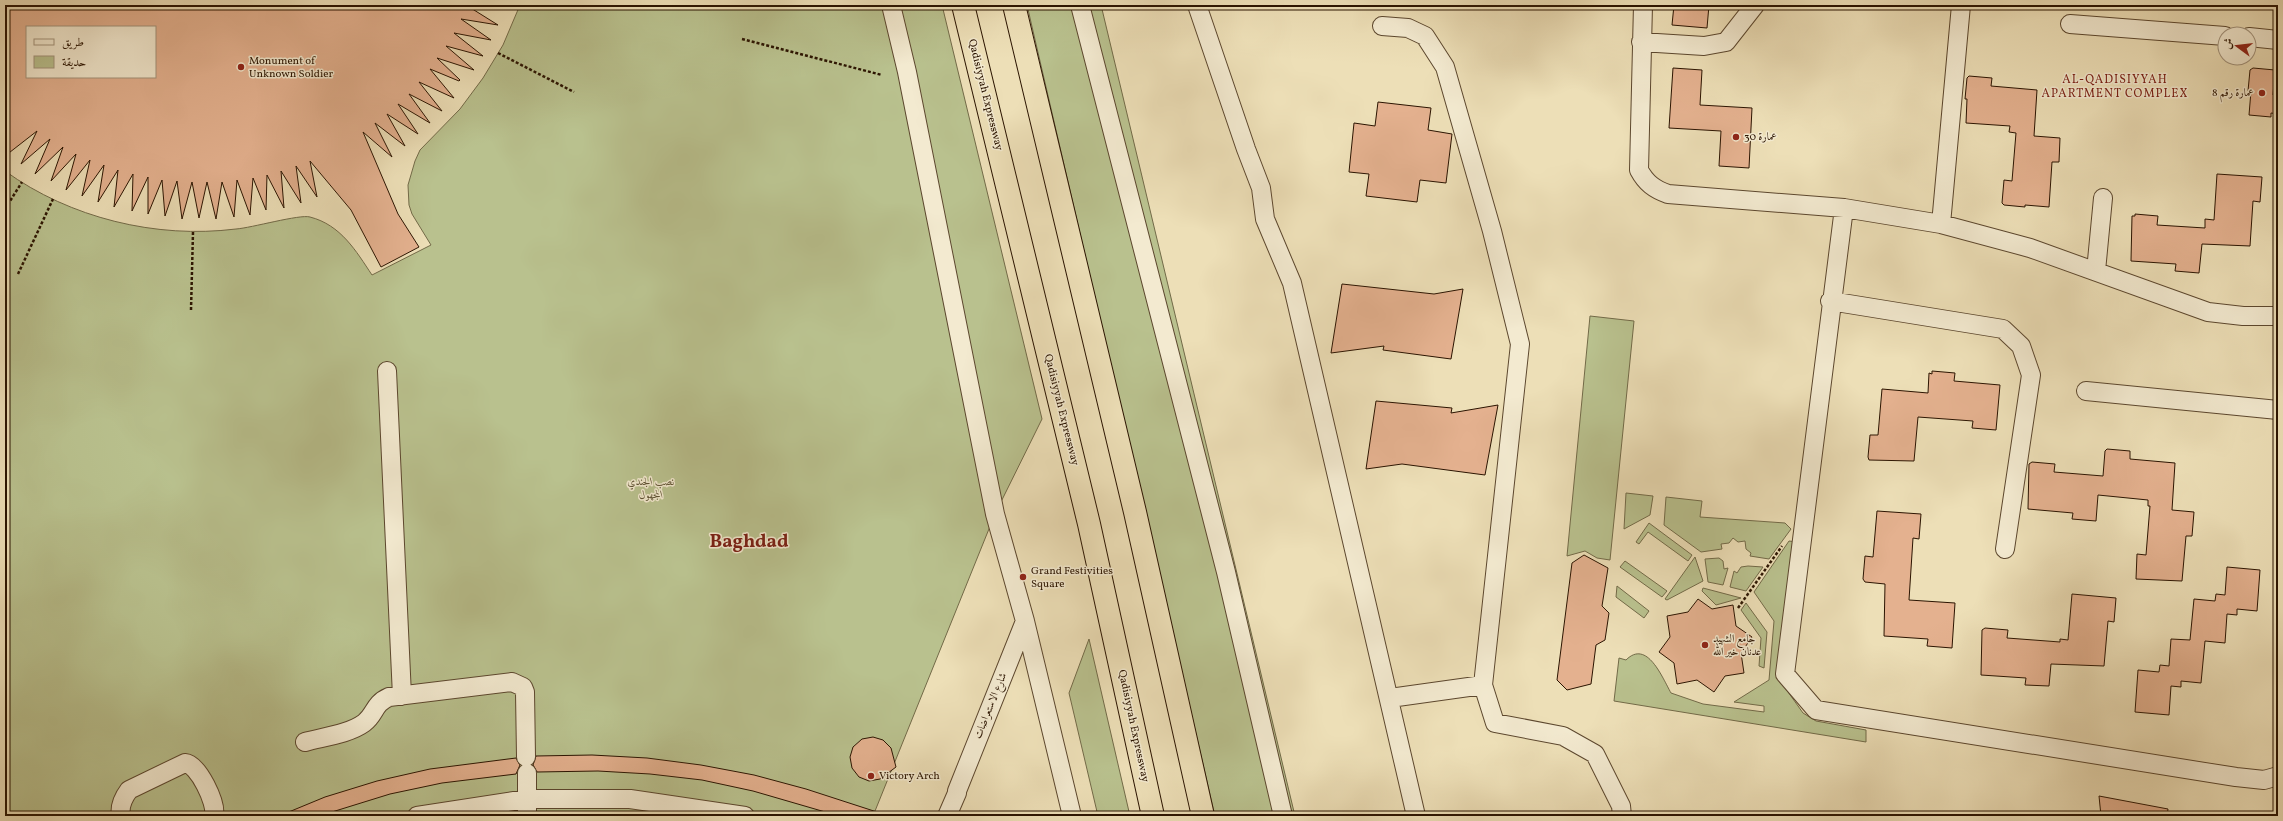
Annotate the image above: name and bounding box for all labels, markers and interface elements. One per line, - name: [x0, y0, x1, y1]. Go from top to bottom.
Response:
- legend: [26, 26, 156, 78]
- north arrow: [2217, 26, 2257, 66]
- text: طريق: [62, 35, 84, 51]
- text: ش: [2220, 37, 2237, 51]
- street label: Qadisiyyah Expressway: [964, 38, 1006, 152]
- place label: Monument of Unknown Soldier: [249, 54, 333, 82]
- text: حديقة: [62, 55, 86, 71]
- marker: Monument of Unknown Soldier: [236, 62, 246, 72]
- district label: AL-QADISIYYAH APARTMENT COMPLEX: [2042, 72, 2188, 102]
- place label: عمارة رقم 8: [2212, 86, 2254, 103]
- marker: عمارة رقم 8: [2257, 88, 2267, 98]
- place label: عمارة 30: [1744, 130, 1777, 145]
- marker: عمارة 30: [1731, 132, 1741, 142]
- street label: Qadisiyyah Expressway: [1040, 353, 1082, 467]
- park label: نصب الجندي المجهول: [627, 475, 675, 503]
- district label: Baghdad: [709, 529, 789, 555]
- place label: Grand Festivities Square: [1031, 564, 1113, 592]
- marker: Grand Festivities Square: [1018, 572, 1028, 582]
- place label: جامع الشهيد عدنان خير الله: [1713, 632, 1761, 660]
- marker: جامع الشهيد عدنان خير الله: [1700, 640, 1710, 650]
- street label: Qadisiyyah Expressway: [1114, 668, 1152, 784]
- street label: شارع الاستعراضات: [971, 671, 1012, 742]
- place label: Victory Arch: [879, 769, 940, 784]
- marker: Victory Arch: [866, 771, 876, 781]

